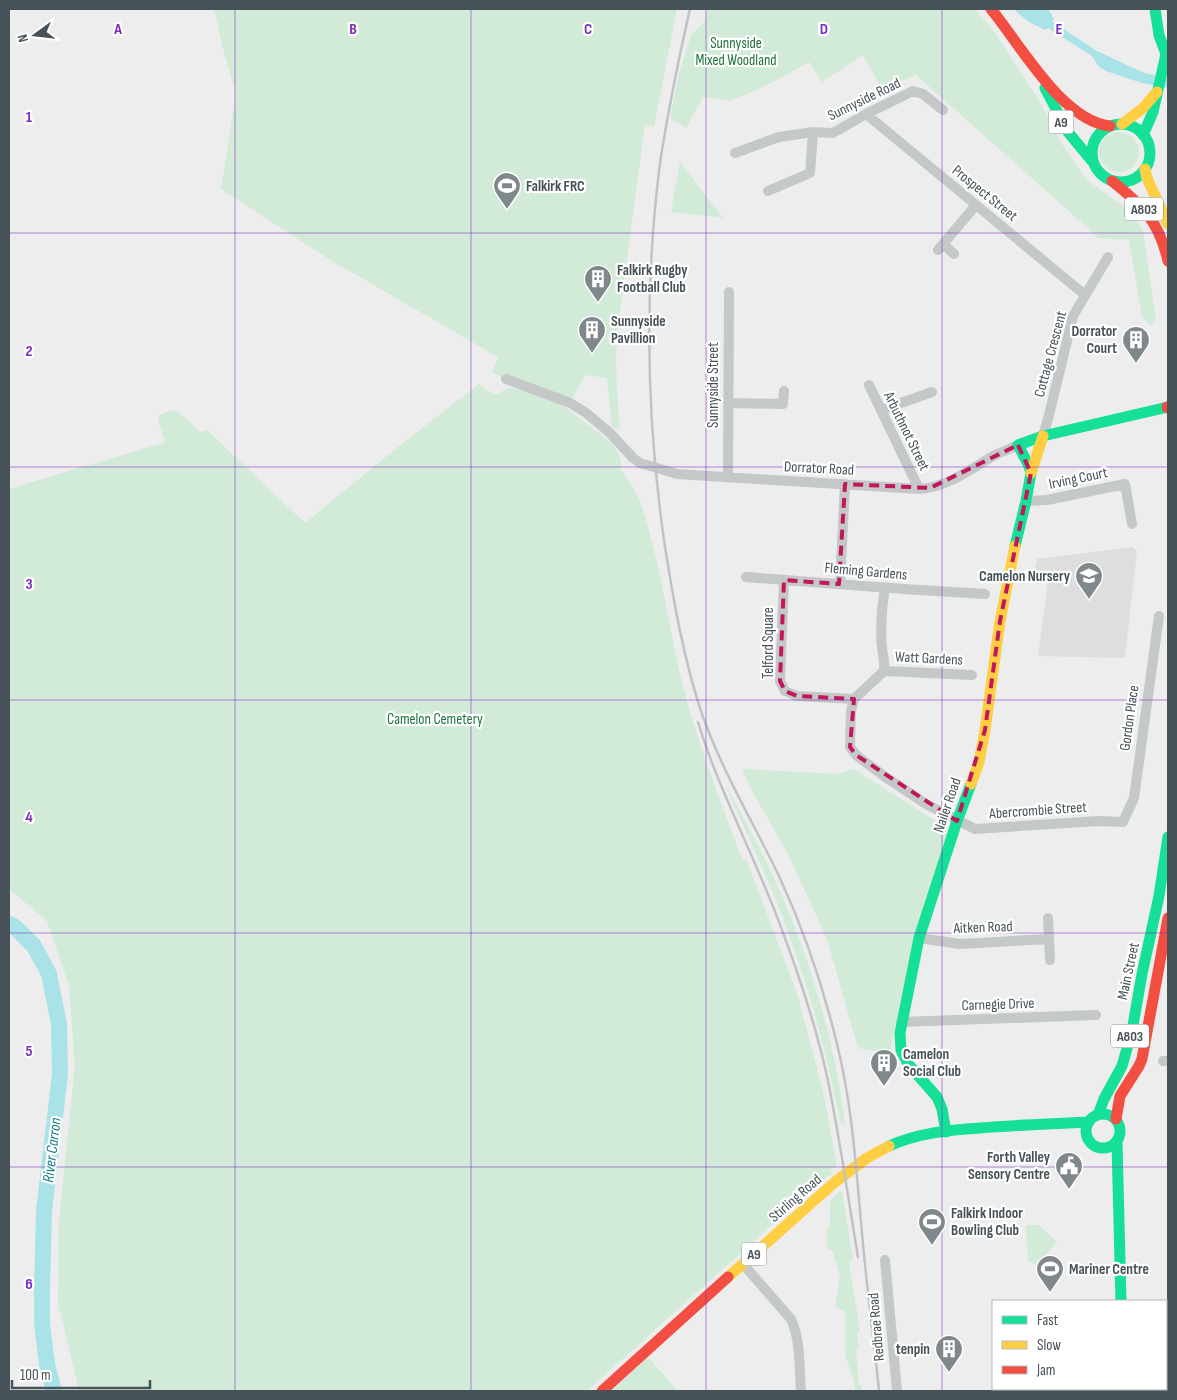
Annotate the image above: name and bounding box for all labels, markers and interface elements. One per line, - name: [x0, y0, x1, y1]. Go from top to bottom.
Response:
- north arrow: [10, 10, 60, 60]
- text: A: [113, 20, 122, 39]
- text: B: [349, 20, 357, 39]
- text: C: [584, 20, 592, 39]
- text: D: [820, 20, 828, 39]
- text: E: [1056, 20, 1063, 39]
- text: N: [14, 32, 32, 44]
- park label: Sunnyside Mixed Woodland: [695, 34, 777, 70]
- street label: Sunnyside Road: [824, 74, 904, 125]
- text: 1: [26, 108, 33, 127]
- road number: A9: [1048, 110, 1074, 134]
- street label: Prospect Street: [948, 161, 1022, 226]
- sports icon: Falkirk FRC: [492, 171, 522, 210]
- place label: Falkirk FRC: [526, 177, 585, 196]
- road number: A803: [1125, 198, 1163, 220]
- place label: Falkirk Rugby Football Club: [617, 261, 688, 297]
- building icon: Falkirk Rugby Football Club: [583, 264, 613, 303]
- street label: Cottage Crescent: [1030, 309, 1071, 399]
- place label: Sunnyside Pavillion: [611, 312, 666, 348]
- building icon: Sunnyside Pavillion: [577, 315, 607, 354]
- place label: Dorrator Court: [1071, 322, 1117, 358]
- building icon: Dorrator Court: [1121, 325, 1151, 364]
- text: 2: [25, 342, 33, 361]
- street label: Sunnyside Street: [704, 342, 723, 428]
- street label: Arbuthnot Street: [879, 388, 934, 474]
- street label: Dorrator Road: [783, 457, 854, 480]
- street label: Irving Court: [1047, 463, 1110, 494]
- street label: Fleming Gardens: [824, 558, 908, 585]
- school or university icon: Camelon Nursery: [1074, 561, 1104, 600]
- place label: Camelon Nursery: [979, 567, 1071, 586]
- text: 3: [25, 575, 33, 594]
- street label: Telford Square: [759, 607, 778, 679]
- street label: Watt Gardens: [895, 647, 963, 670]
- street label: Gordon Place: [1115, 684, 1143, 752]
- park label: Camelon Cemetery: [387, 710, 483, 729]
- street label: Nailer Road: [929, 775, 966, 835]
- street label: Abercrombie Street: [988, 798, 1088, 823]
- text: 4: [25, 808, 33, 827]
- street label: Aitken Road: [952, 917, 1013, 938]
- street label: Main Street: [1113, 940, 1144, 1001]
- street label: Carnegie Drive: [961, 994, 1035, 1015]
- road number: A803: [1111, 1024, 1149, 1048]
- text: 5: [25, 1042, 33, 1061]
- place label: Camelon Social Club: [903, 1045, 961, 1081]
- building icon: Camelon Social Club: [869, 1048, 899, 1087]
- water label: River Carron: [39, 1116, 66, 1184]
- place label: Forth Valley Sensory Centre: [968, 1148, 1051, 1184]
- public building icon: Forth Valley Sensory Centre: [1054, 1151, 1084, 1190]
- street label: Stirling Road: [765, 1170, 826, 1226]
- place label: Falkirk Indoor Bowling Club: [951, 1204, 1023, 1240]
- sports icon: Falkirk Indoor Bowling Club: [917, 1207, 947, 1246]
- road number: A9: [742, 1242, 766, 1266]
- sports icon: Mariner Centre: [1035, 1254, 1065, 1293]
- place label: Mariner Centre: [1069, 1260, 1149, 1279]
- text: 6: [25, 1275, 33, 1294]
- street label: Redbrae Road: [864, 1292, 889, 1362]
- legend: [992, 1300, 1167, 1390]
- text: Fast: [1037, 1311, 1059, 1330]
- building icon: tenpin: [934, 1334, 964, 1373]
- text: Slow: [1037, 1336, 1061, 1355]
- place label: tenpin: [896, 1340, 930, 1359]
- scale bar: [12, 1358, 150, 1390]
- text: Jam: [1036, 1361, 1055, 1380]
- text: 100 m: [20, 1366, 51, 1385]

